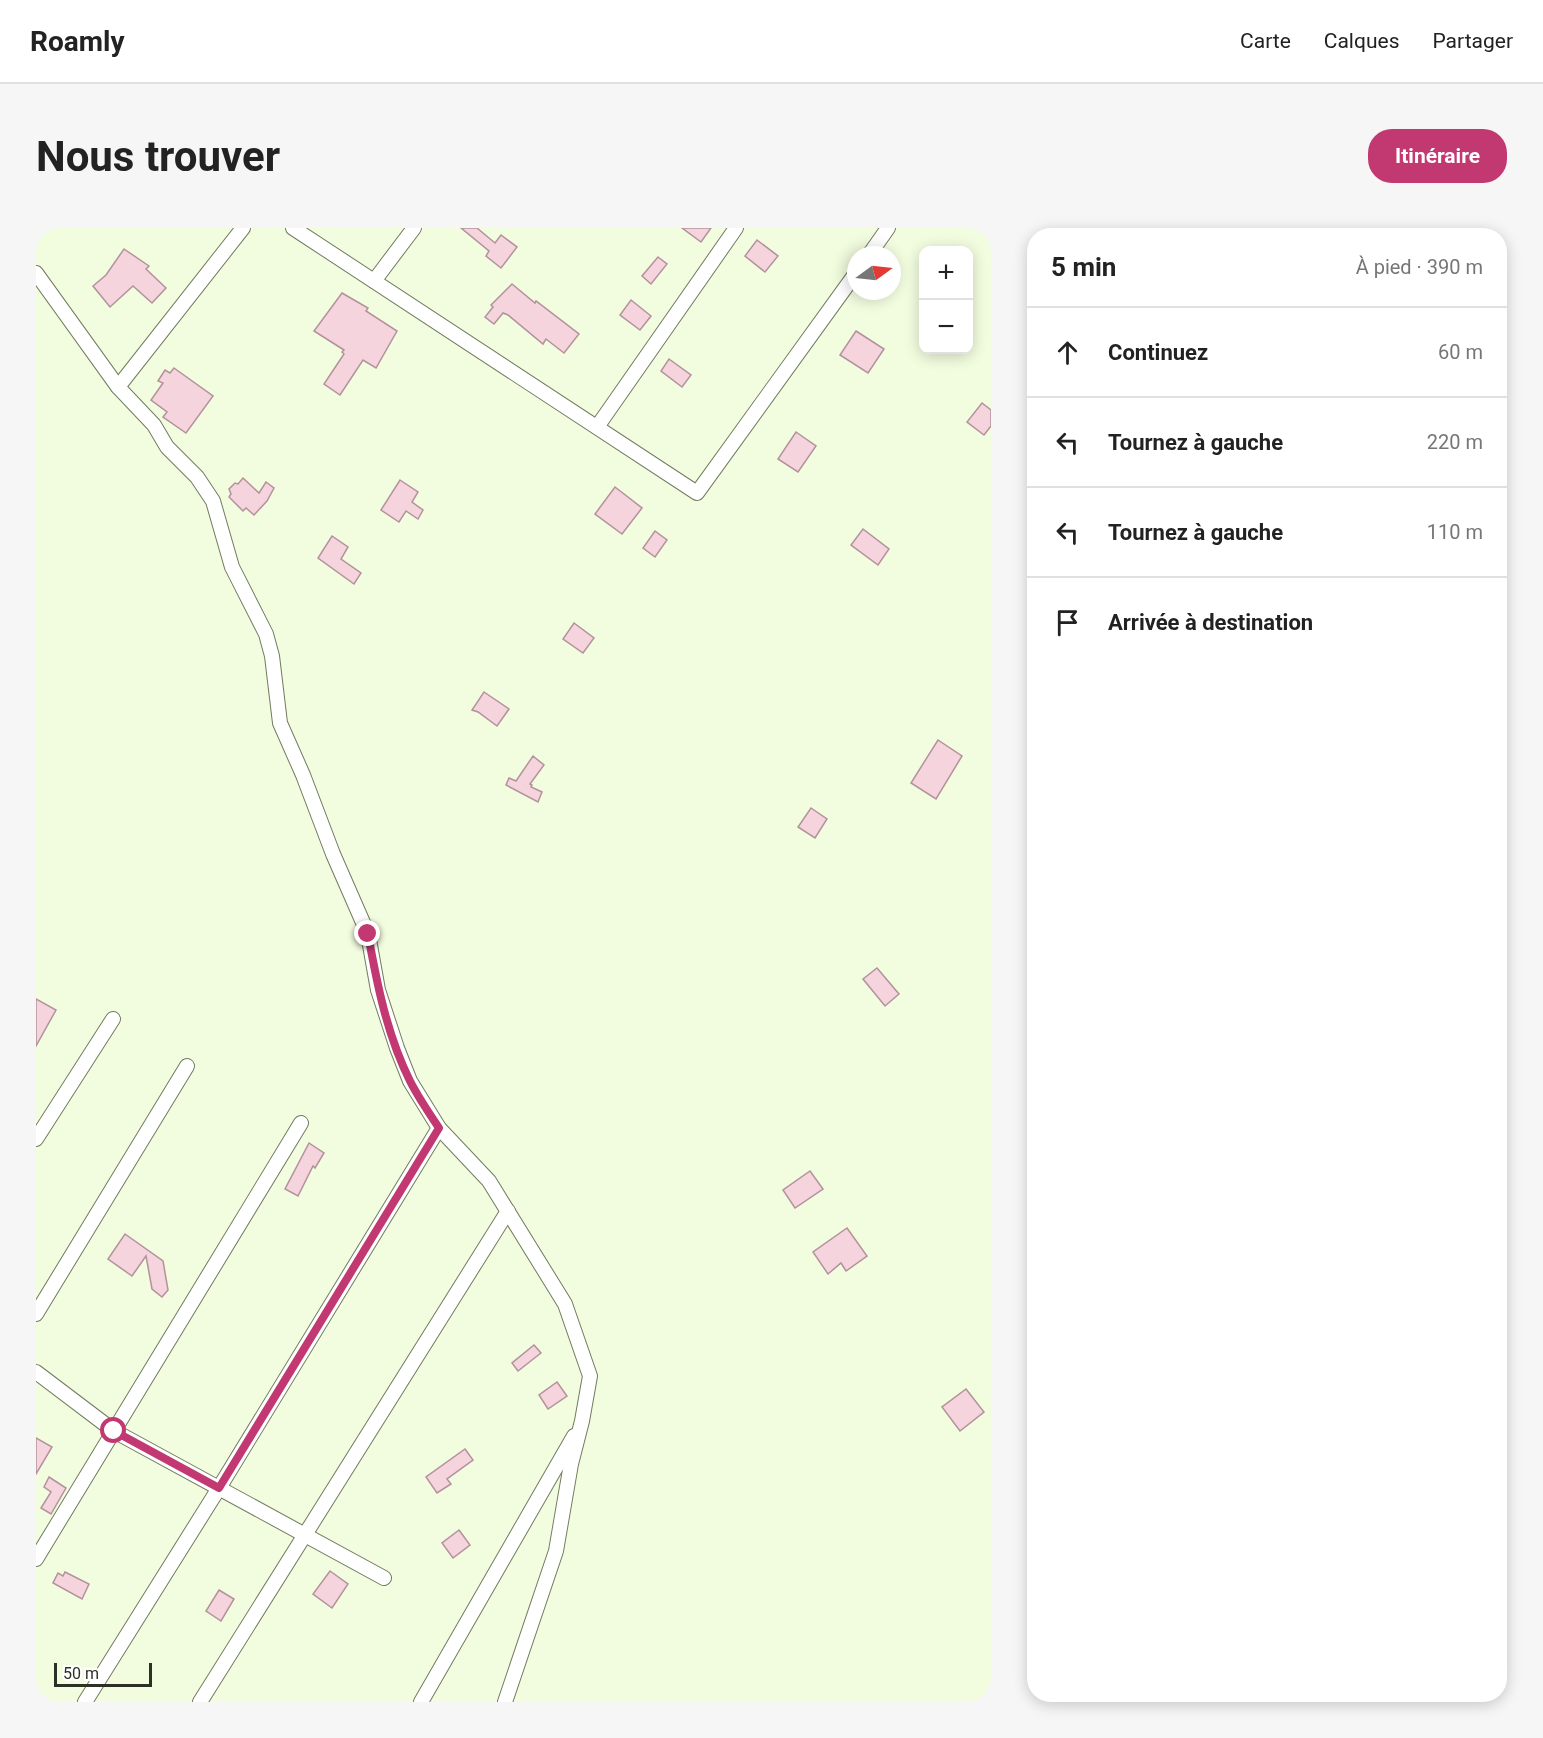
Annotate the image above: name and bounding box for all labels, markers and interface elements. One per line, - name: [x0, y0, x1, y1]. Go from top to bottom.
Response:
- text: Roamly: [30, 25, 125, 58]
- text: Carte: [1240, 29, 1291, 53]
- text: Calques: [1324, 29, 1399, 53]
- text: Partager: [1432, 29, 1513, 53]
- button: Itinéraire: [1368, 129, 1507, 183]
- text: Nous trouver: [36, 132, 280, 181]
- north arrow: [847, 246, 901, 300]
- map controls: [919, 246, 973, 354]
- button: +: [919, 246, 973, 300]
- text: 5 min: [1051, 252, 1116, 282]
- text: À pied · 390 m: [1356, 255, 1483, 279]
- button: −: [919, 300, 973, 354]
- icon: ahead: [1051, 336, 1084, 369]
- text: Continuez: [1108, 340, 1208, 365]
- text: 60 m: [1438, 340, 1483, 364]
- icon: left: [1051, 426, 1084, 459]
- text: Tournez à gauche: [1108, 430, 1283, 455]
- text: 220 m: [1427, 430, 1483, 454]
- icon: left: [1051, 516, 1084, 549]
- text: Tournez à gauche: [1108, 520, 1283, 545]
- text: 110 m: [1427, 520, 1483, 544]
- icon: arrive: [1051, 606, 1084, 639]
- text: Arrivée à destination: [1108, 610, 1313, 635]
- route end: [354, 920, 380, 946]
- route start: [100, 1417, 126, 1443]
- scale bar: [54, 1660, 152, 1688]
- text: 50 m: [63, 1664, 99, 1683]

